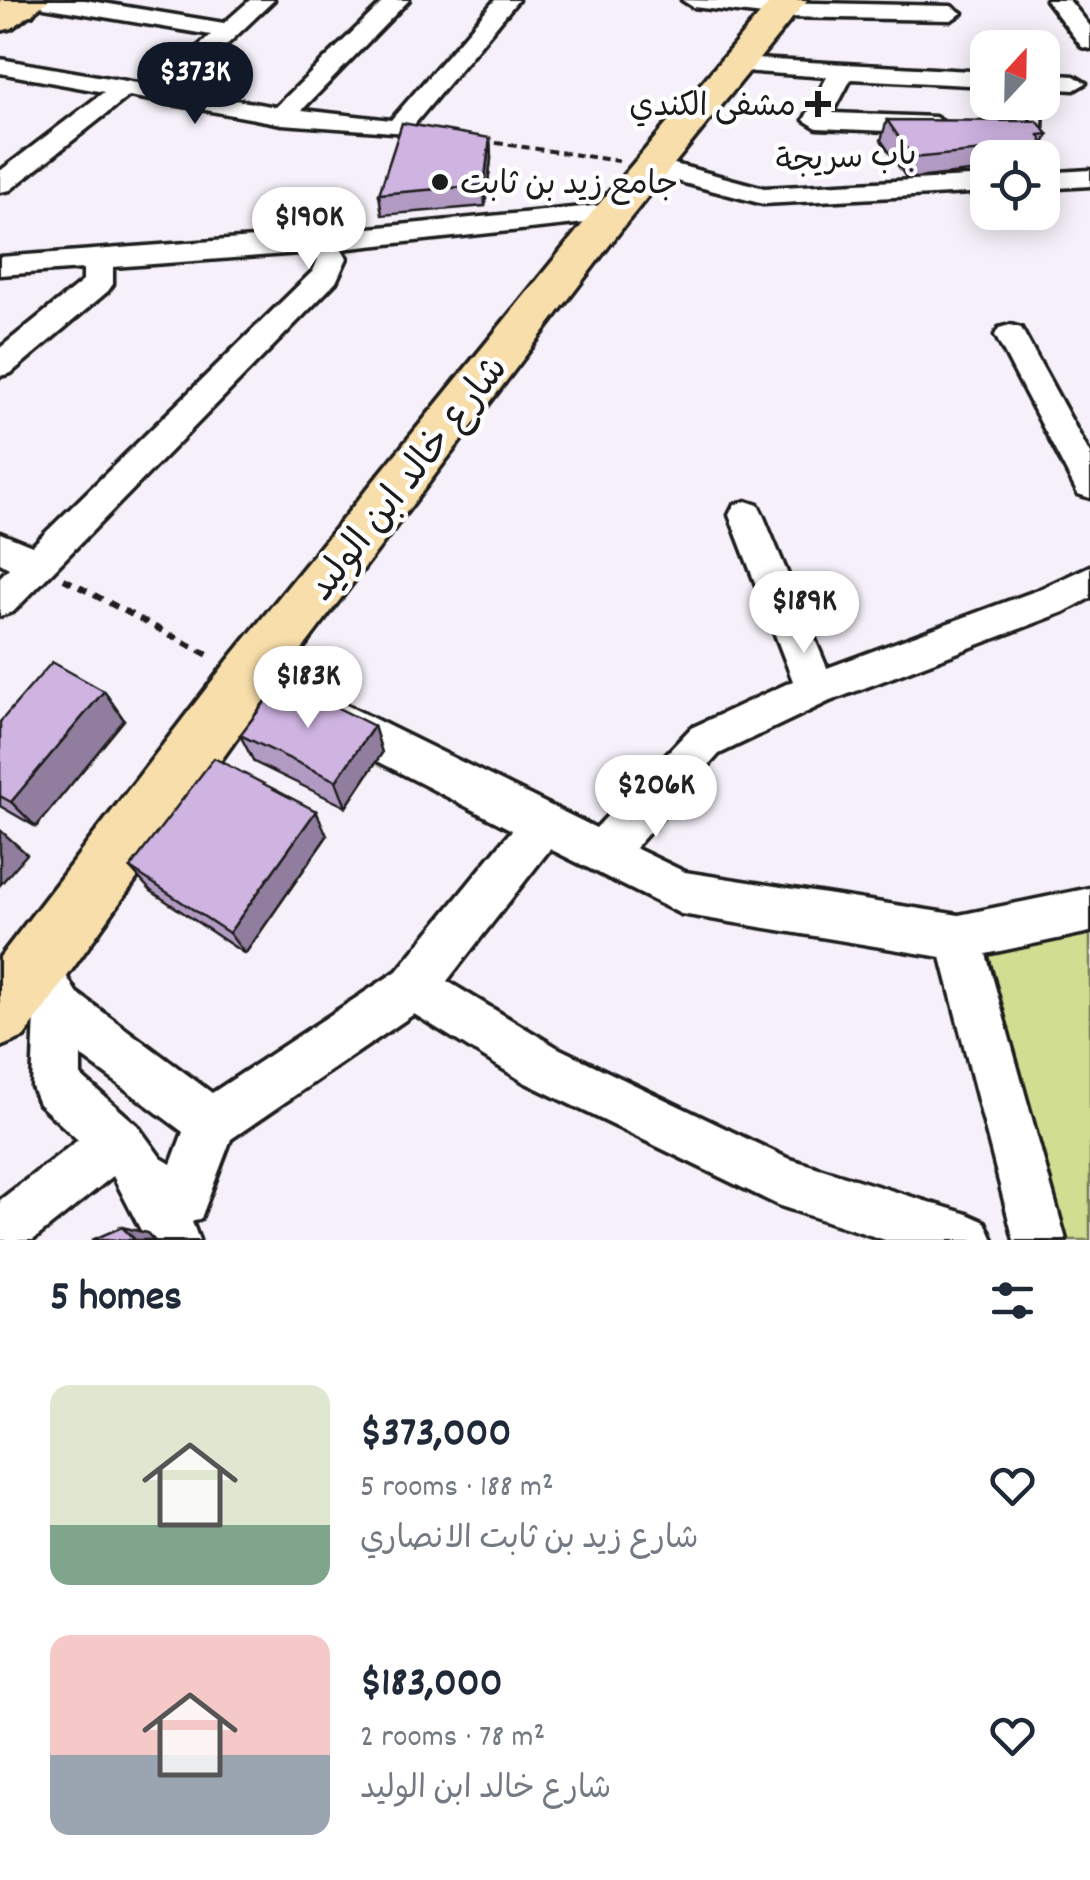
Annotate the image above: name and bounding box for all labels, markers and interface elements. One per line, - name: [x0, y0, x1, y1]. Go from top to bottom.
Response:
- north arrow: [970, 30, 1060, 120]
- map controls: [970, 30, 1060, 230]
- pin: $373K: [125, 42, 265, 127]
- text: $373K: [159, 51, 231, 97]
- place label: مشفى الكندي: [629, 86, 796, 132]
- marker: مشفى الكندي: [805, 91, 831, 117]
- street label: باب سريجة: [775, 134, 918, 188]
- button: locate: [970, 140, 1060, 230]
- place label: جامع زيد بن ثابت: [460, 164, 678, 210]
- marker: جامع زيد بن ثابت: [429, 171, 451, 193]
- pin: $190K: [239, 187, 379, 272]
- text: $190K: [274, 196, 344, 242]
- street label: شارع خالد ابن الوليد: [297, 346, 524, 615]
- pin: $189K: [734, 571, 874, 656]
- text: $189K: [771, 580, 837, 626]
- pin: $183K: [238, 646, 378, 731]
- text: $183K: [275, 655, 341, 701]
- pin: $206K: [586, 755, 726, 840]
- text: $206K: [617, 764, 695, 810]
- text: 5 homes: [50, 1270, 182, 1330]
- icon: filters: [985, 1273, 1040, 1328]
- text: $373,000: [360, 1406, 511, 1466]
- icon: home: [130, 1425, 250, 1545]
- icon: heart: [985, 1458, 1040, 1513]
- text: 5 rooms · 188 m²: [360, 1466, 554, 1512]
- text: شارع زيد بن ثابت الانصاري: [360, 1518, 698, 1564]
- text: $183,000: [360, 1656, 503, 1716]
- icon: home: [130, 1675, 250, 1795]
- icon: heart: [985, 1708, 1040, 1763]
- text: 2 rooms · 78 m²: [360, 1716, 545, 1762]
- text: شارع خالد ابن الوليد: [360, 1768, 611, 1814]

